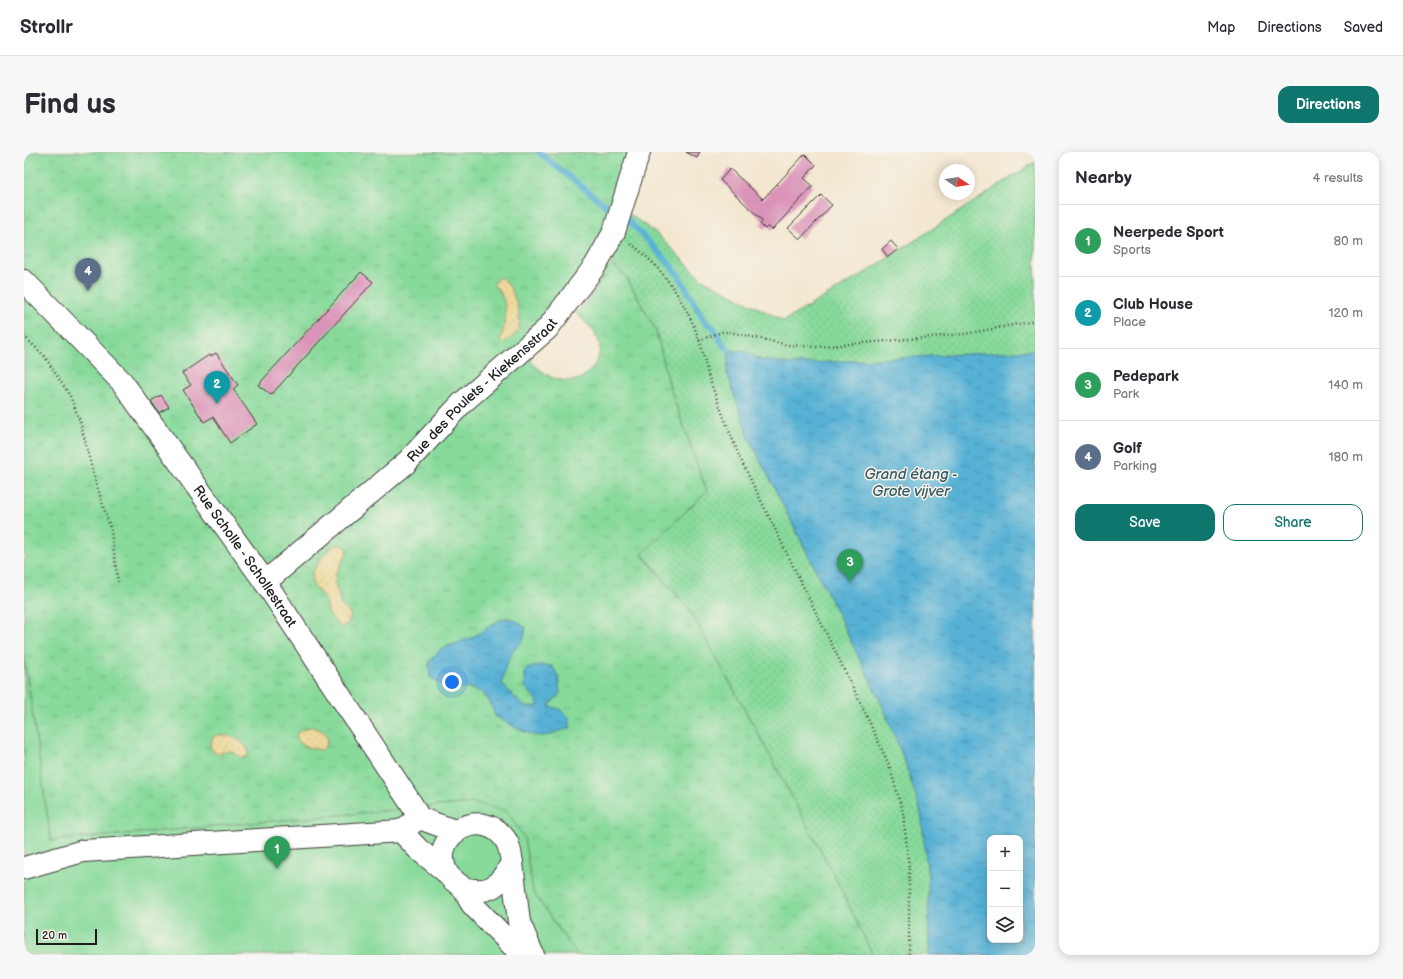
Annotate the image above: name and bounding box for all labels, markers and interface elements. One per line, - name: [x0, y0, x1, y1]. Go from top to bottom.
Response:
- text: Strollr: [20, 16, 73, 39]
- text: Map: [1207, 19, 1235, 36]
- text: Directions: [1257, 19, 1322, 36]
- text: Saved: [1344, 19, 1383, 36]
- button: Directions: [1278, 86, 1379, 123]
- text: Find us: [24, 88, 116, 121]
- north arrow: [939, 164, 975, 200]
- text: Nearby: [1075, 168, 1132, 188]
- text: 4 results: [1313, 170, 1363, 186]
- text: Neerpede Sport: [1113, 223, 1224, 242]
- text: 1: [1085, 233, 1091, 249]
- text: 80 m: [1334, 233, 1363, 249]
- text: Sports: [1113, 242, 1151, 258]
- pin: 4: [75, 258, 101, 291]
- text: Club House: [1113, 295, 1193, 314]
- text: 2: [1084, 305, 1092, 321]
- text: 120 m: [1328, 305, 1363, 321]
- street label: Rue des Poulets - Kiekensstraat: [403, 314, 561, 465]
- text: Place: [1113, 314, 1146, 330]
- text: Pedepark: [1113, 367, 1179, 386]
- pin: 2: [204, 371, 230, 404]
- text: 3: [1084, 377, 1092, 393]
- text: 140 m: [1328, 377, 1363, 393]
- text: Park: [1113, 386, 1139, 402]
- text: Golf: [1113, 439, 1142, 458]
- text: 4: [1084, 449, 1092, 465]
- text: 180 m: [1328, 449, 1363, 465]
- text: Parking: [1113, 458, 1157, 474]
- water label: Grand étang - Grote vijver: [864, 465, 958, 501]
- street label: Rue Scholle - Schollestraat: [190, 482, 301, 631]
- button: Save: [1075, 504, 1215, 541]
- button: Share: [1223, 504, 1363, 541]
- pin: 3: [837, 549, 863, 582]
- your location: [442, 672, 462, 692]
- map controls: [987, 835, 1023, 943]
- button: +: [987, 835, 1023, 871]
- pin: 1: [264, 836, 290, 869]
- button: −: [987, 871, 1023, 907]
- button: layers: [987, 907, 1023, 943]
- scale bar: [36, 927, 97, 946]
- text: 20 m: [42, 929, 67, 942]

